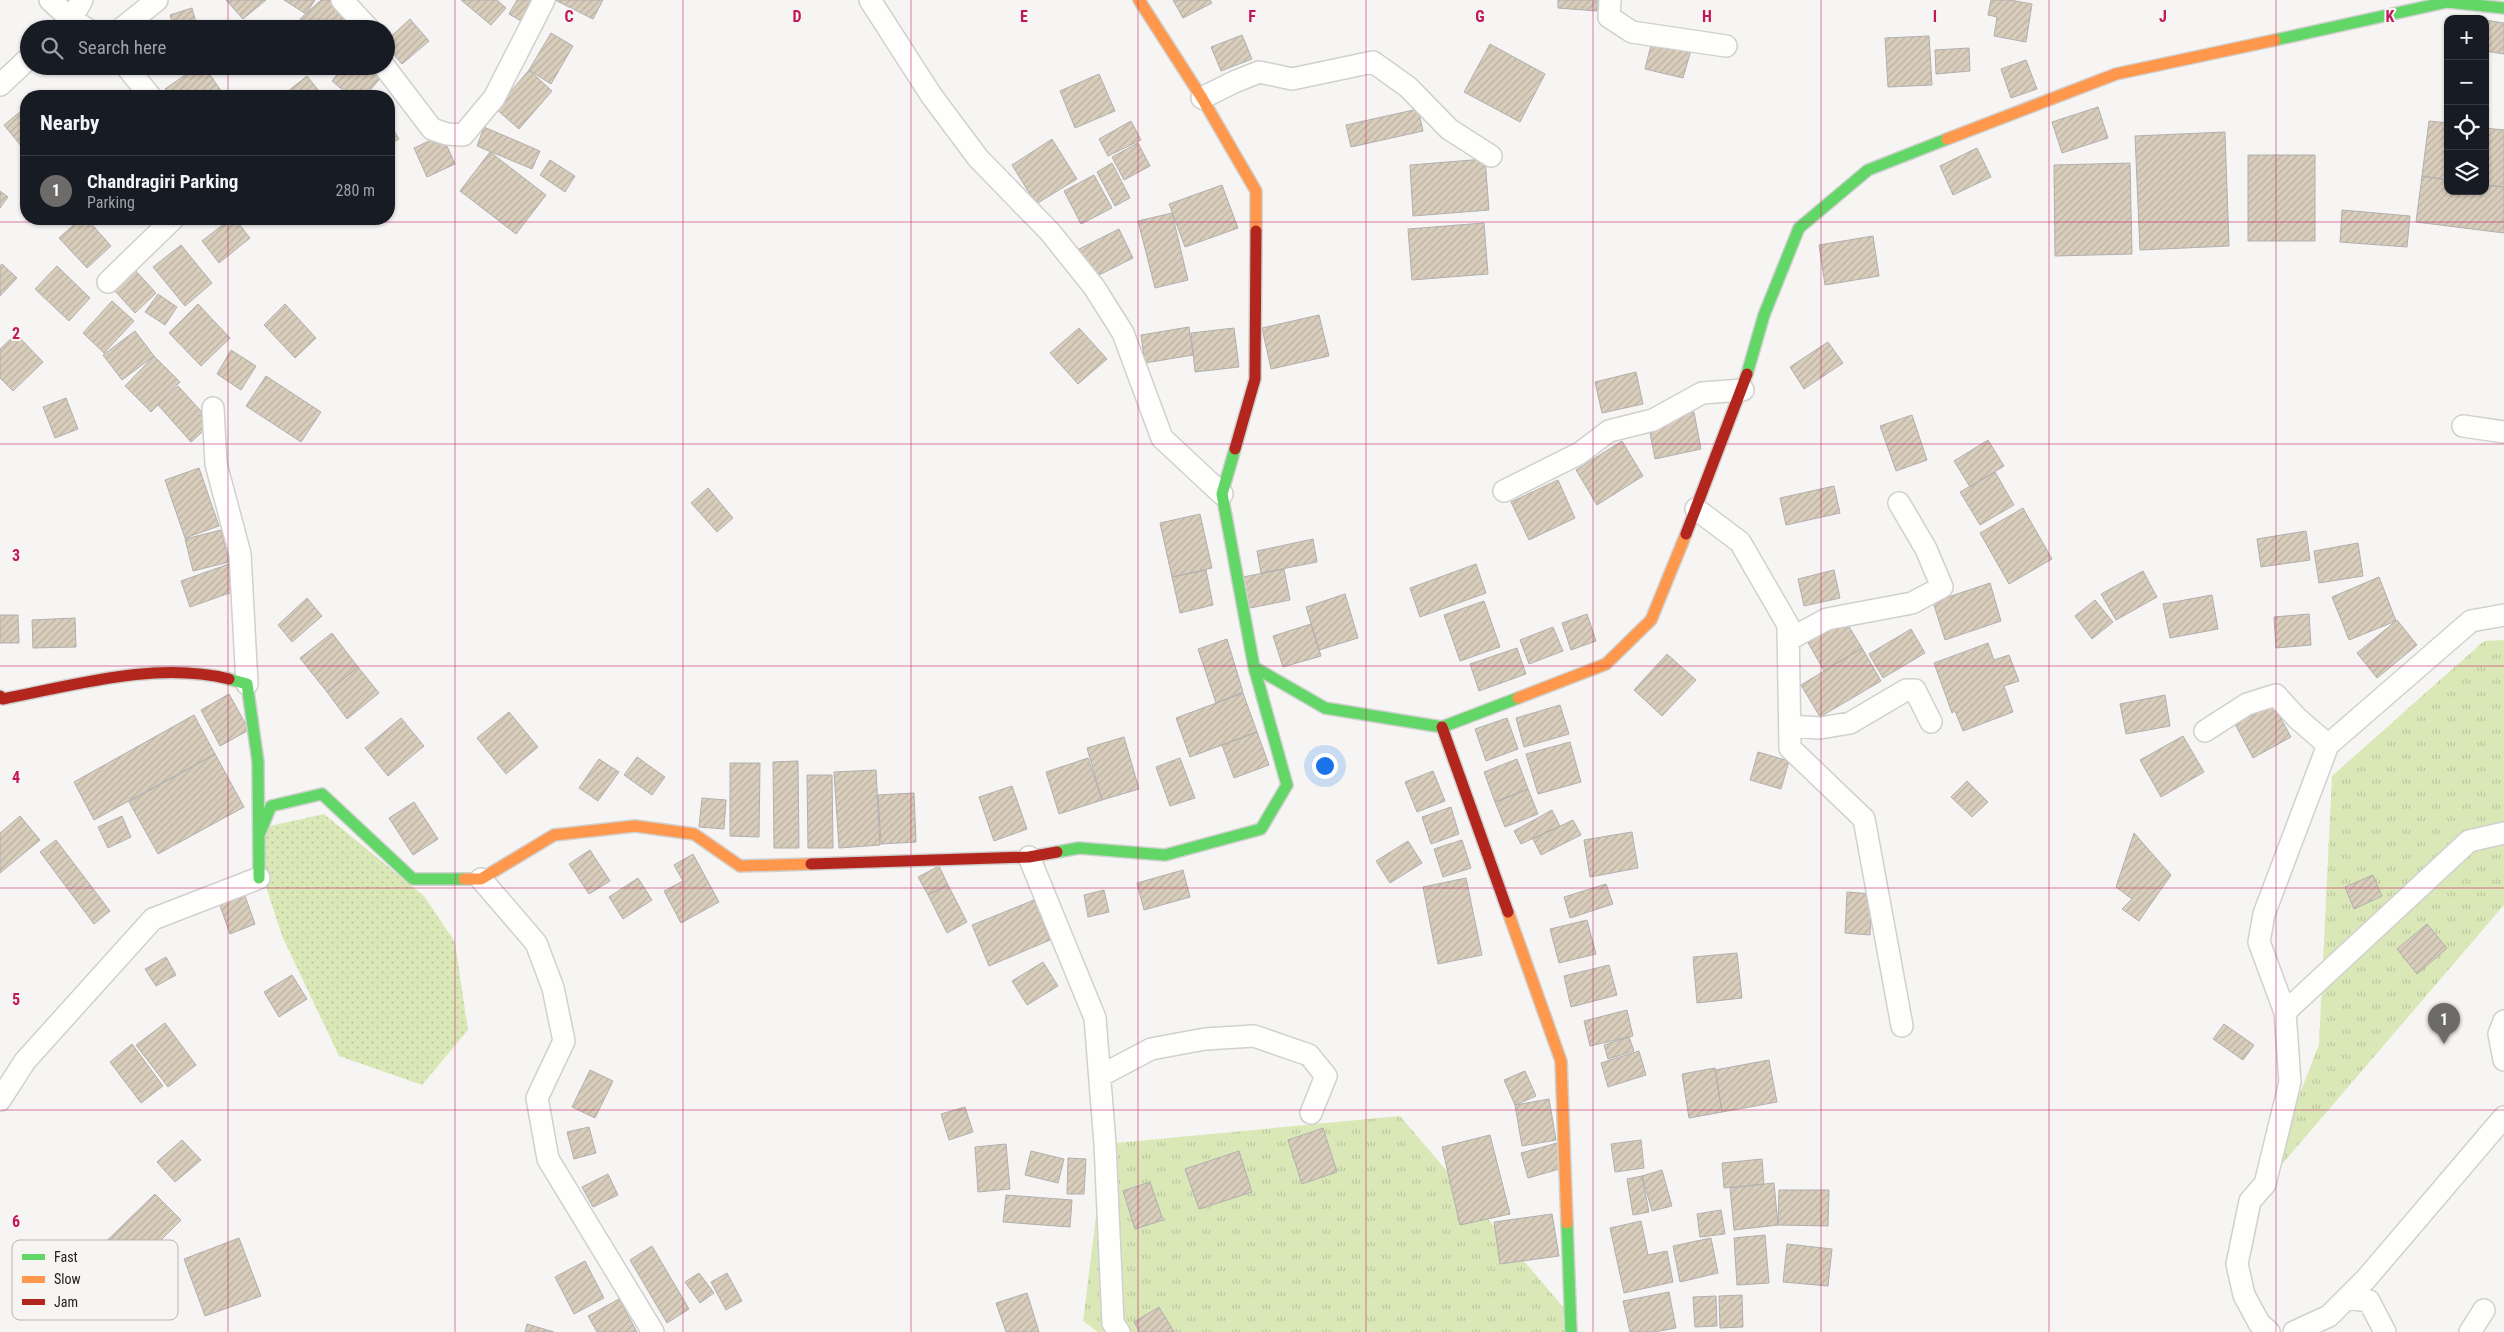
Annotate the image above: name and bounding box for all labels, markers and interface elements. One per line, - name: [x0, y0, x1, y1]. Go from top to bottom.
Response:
- text: C: [564, 7, 574, 26]
- text: D: [792, 7, 802, 26]
- text: E: [1020, 7, 1028, 26]
- text: F: [1248, 7, 1256, 26]
- text: G: [1475, 7, 1485, 26]
- text: H: [1702, 7, 1712, 26]
- text: I: [1933, 7, 1937, 26]
- text: J: [2159, 7, 2167, 26]
- text: K: [2386, 7, 2395, 26]
- map controls: [2444, 15, 2489, 195]
- button: +: [2444, 15, 2489, 60]
- search box: [20, 20, 395, 75]
- icon: search: [38, 34, 66, 62]
- text: Search here: [78, 36, 166, 59]
- button: −: [2444, 60, 2489, 105]
- button: locate: [2444, 105, 2489, 150]
- text: Nearby: [40, 111, 99, 135]
- button: layers: [2444, 150, 2489, 195]
- text: Chandragiri Parking: [87, 170, 238, 193]
- text: 1: [52, 181, 60, 200]
- text: 280 m: [336, 181, 375, 200]
- text: Parking: [87, 193, 135, 212]
- text: 2: [12, 324, 20, 343]
- text: 3: [12, 546, 20, 565]
- your location: [1312, 753, 1338, 779]
- text: 4: [12, 768, 20, 787]
- text: 5: [12, 990, 20, 1009]
- pin: 1: [2428, 1003, 2460, 1044]
- text: 6: [12, 1212, 20, 1231]
- legend: [12, 1240, 178, 1320]
- text: Fast: [54, 1249, 78, 1265]
- text: Slow: [54, 1271, 81, 1287]
- text: Jam: [54, 1294, 78, 1310]

